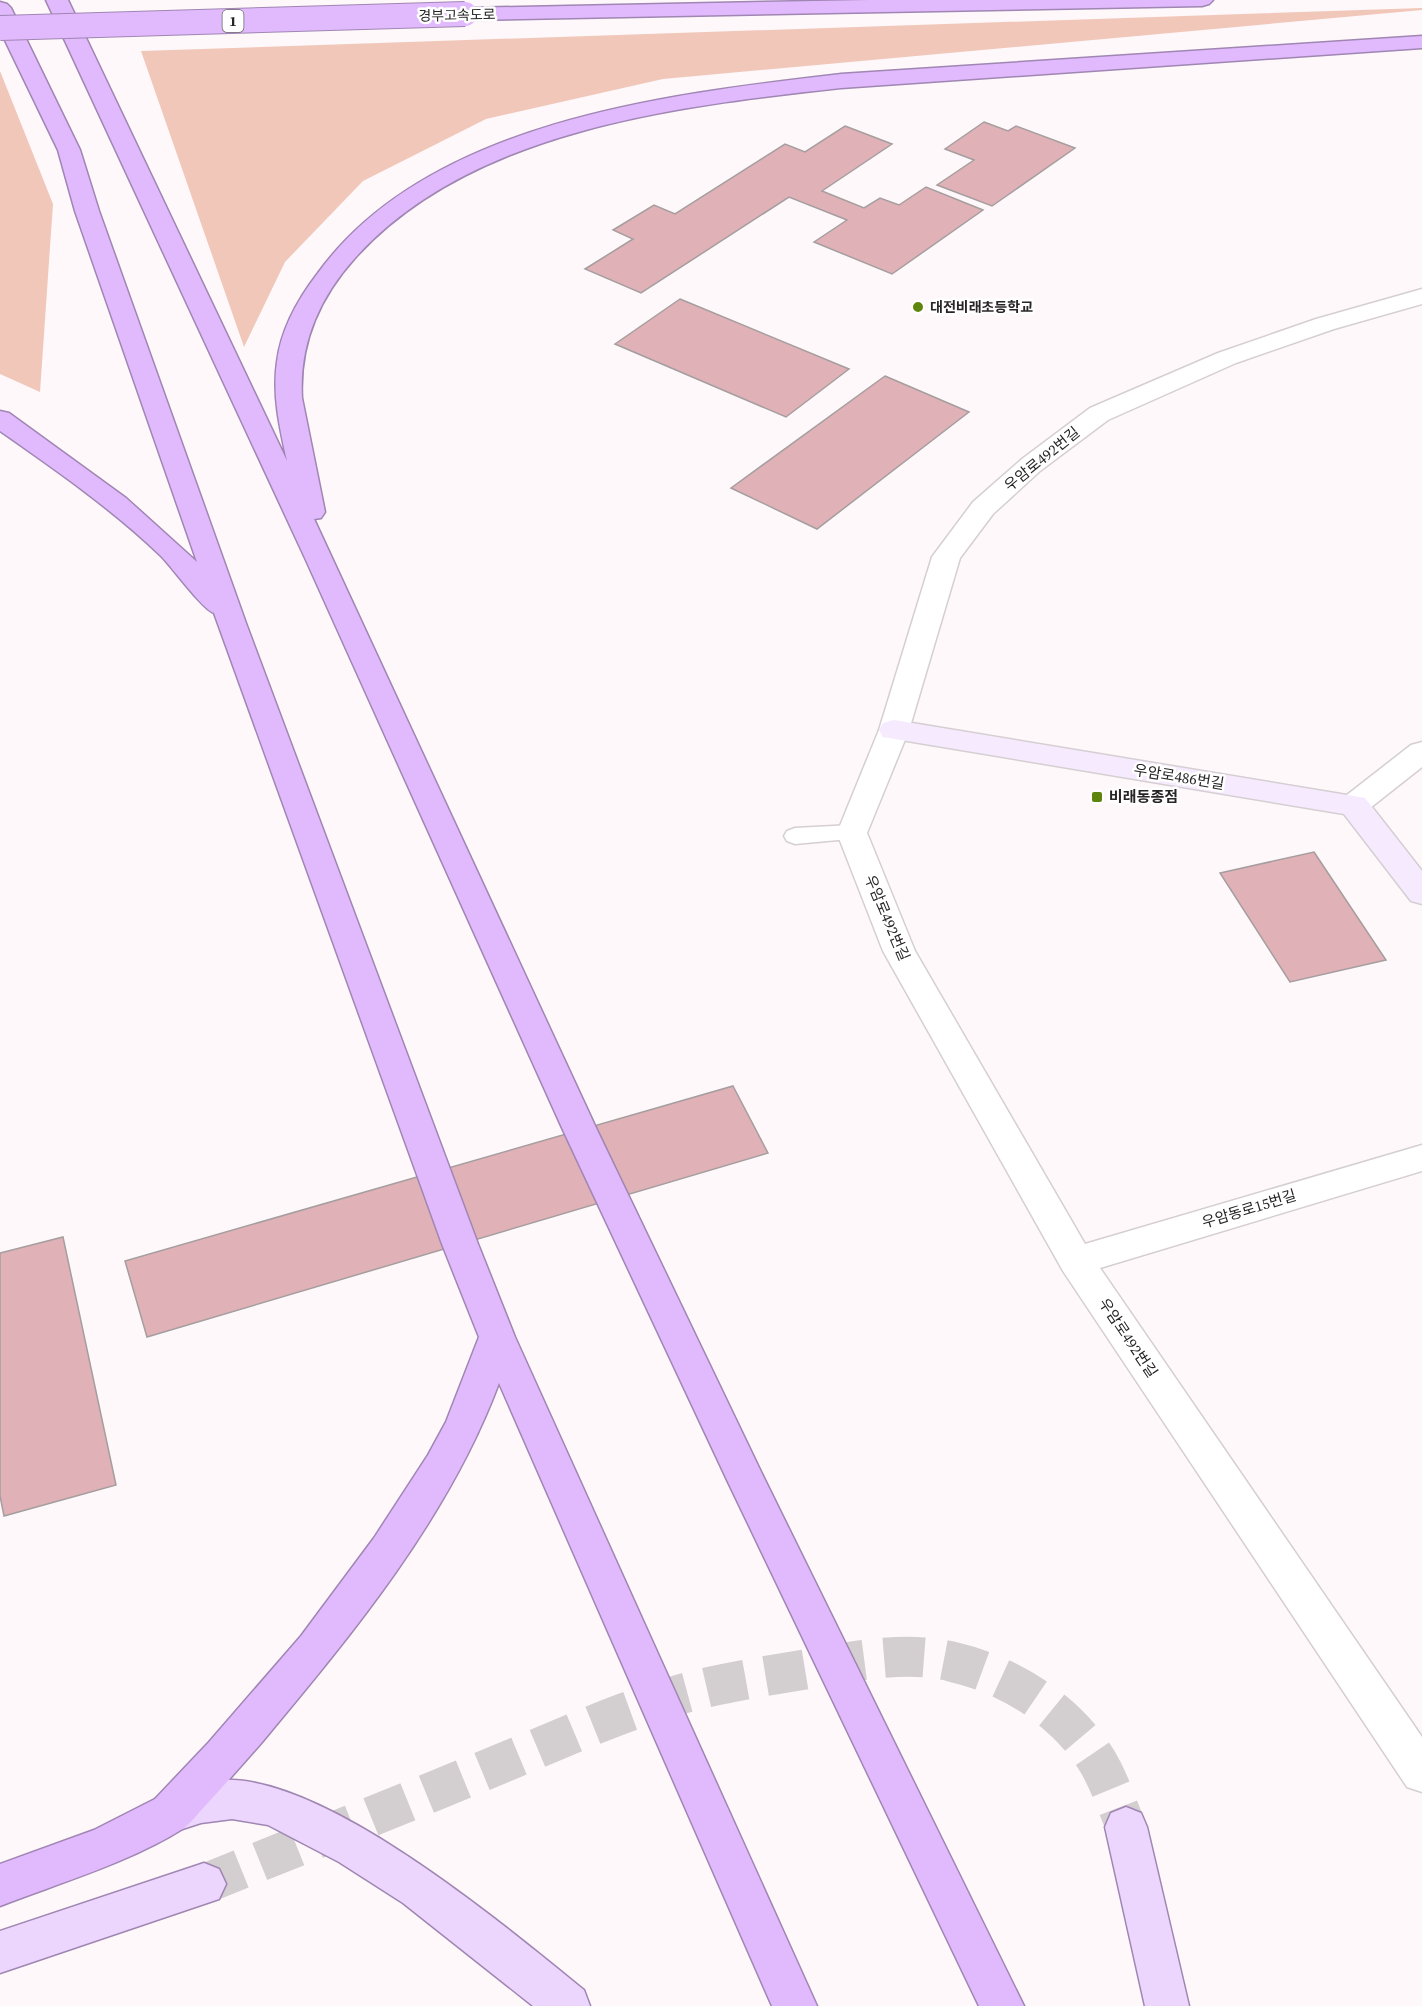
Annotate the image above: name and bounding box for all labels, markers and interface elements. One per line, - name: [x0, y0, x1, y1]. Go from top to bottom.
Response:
- street label: 경부고속도로: [418, 4, 496, 26]
- road number: 1: [222, 10, 244, 32]
- place label: 대전비래초등학교: [930, 297, 1033, 317]
- marker: 대전비래초등학교: [911, 300, 925, 314]
- street label: 우암로492번길: [1000, 422, 1084, 496]
- street label: 우암로486번길: [1132, 759, 1226, 794]
- place label: 비래동종점: [1109, 786, 1178, 807]
- marker: 비래동종점: [1090, 790, 1104, 804]
- street label: 우암로492번길: [860, 872, 915, 964]
- street label: 우암동로15번길: [1199, 1184, 1299, 1233]
- street label: 우암로492번길: [1094, 1294, 1163, 1382]

